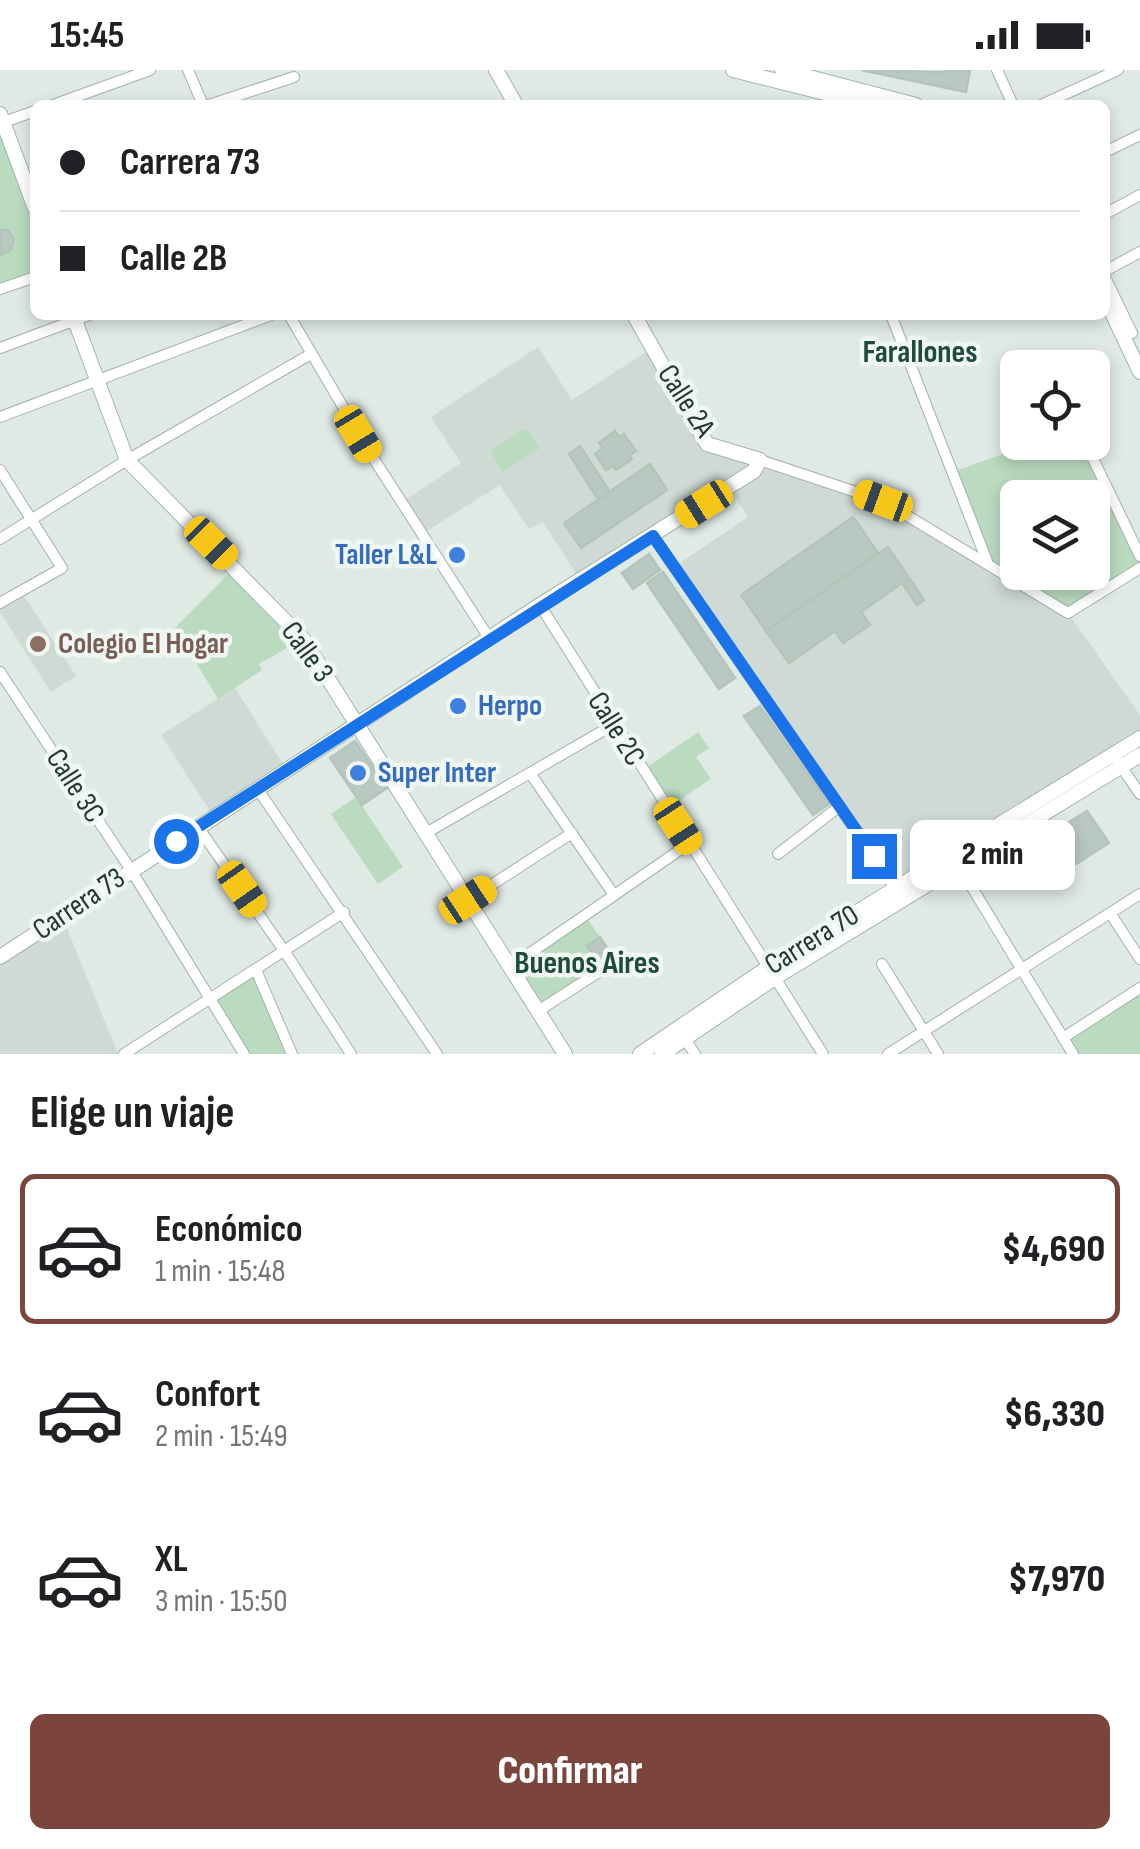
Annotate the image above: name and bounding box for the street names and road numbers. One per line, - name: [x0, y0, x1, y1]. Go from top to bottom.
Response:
- street label: Calle 2A: [649, 358, 723, 444]
- street label: Calle 3: [273, 615, 341, 689]
- street label: Calle 2C: [579, 685, 653, 773]
- street label: Calle 3C: [38, 742, 112, 830]
- street label: Carrera 73: [26, 860, 132, 948]
- street label: Carrera 70: [758, 897, 866, 983]

